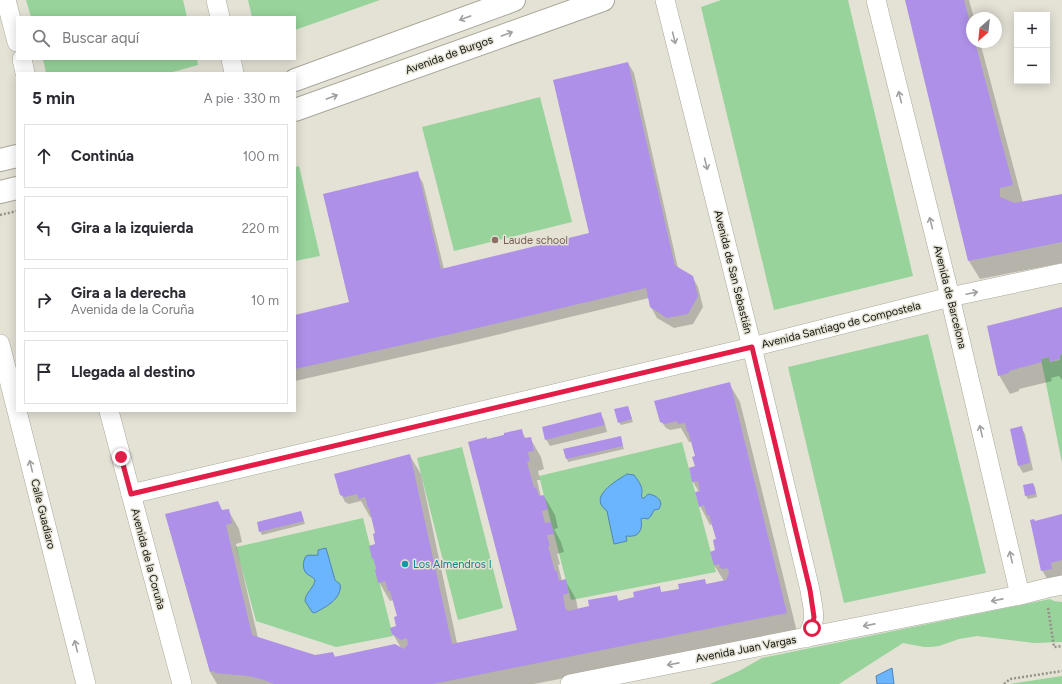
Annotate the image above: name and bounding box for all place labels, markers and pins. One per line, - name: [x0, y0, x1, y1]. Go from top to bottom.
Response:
- place label: Laude school: [503, 234, 568, 247]
- marker: Laude school: [490, 235, 500, 245]
- place label: Los Almendros I: [413, 558, 492, 571]
- marker: Los Almendros I: [400, 559, 410, 569]

